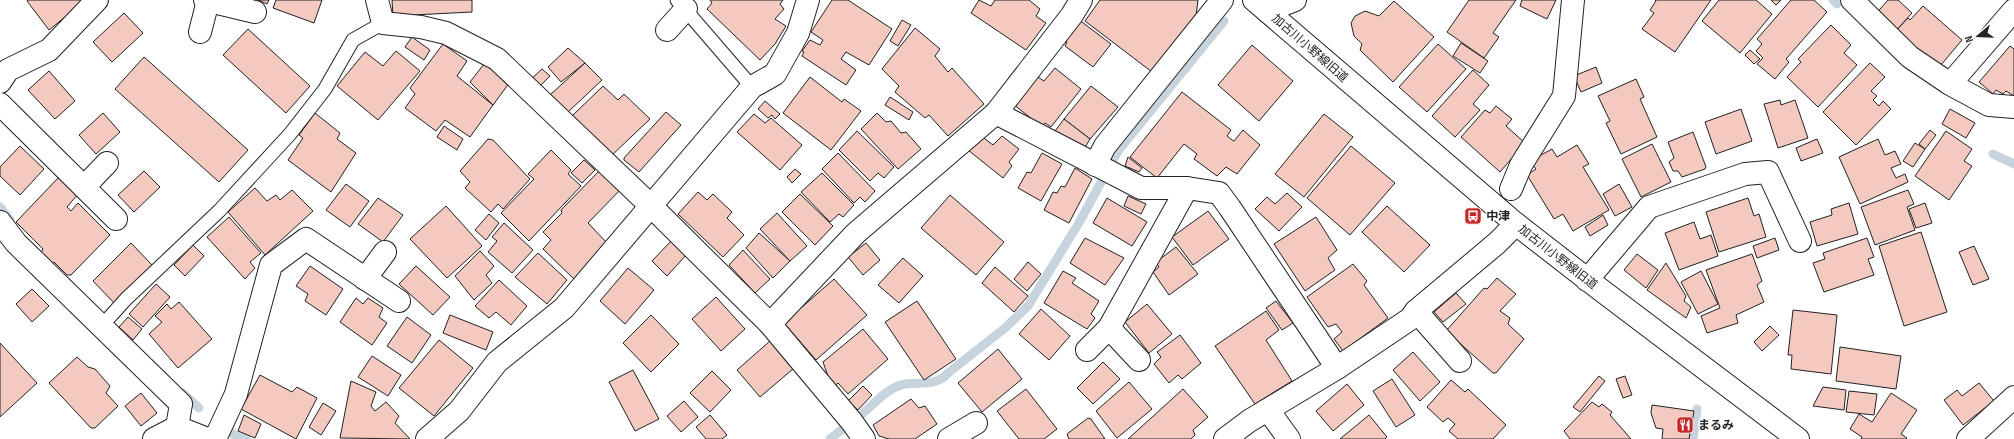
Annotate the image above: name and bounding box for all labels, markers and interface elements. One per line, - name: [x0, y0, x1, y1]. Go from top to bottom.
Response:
- street label: 加古川小野線旧道: [1269, 11, 1351, 86]
- north arrow: [1958, 16, 1998, 56]
- text: N: [1962, 34, 1976, 44]
- bus stop icon: 中津: [1463, 206, 1483, 226]
- place label: 中津: [1486, 209, 1510, 224]
- street label: 加古川小野線旧道: [1515, 222, 1600, 293]
- restaurant icon: まるみ: [1675, 415, 1695, 435]
- place label: まるみ: [1698, 418, 1734, 433]

